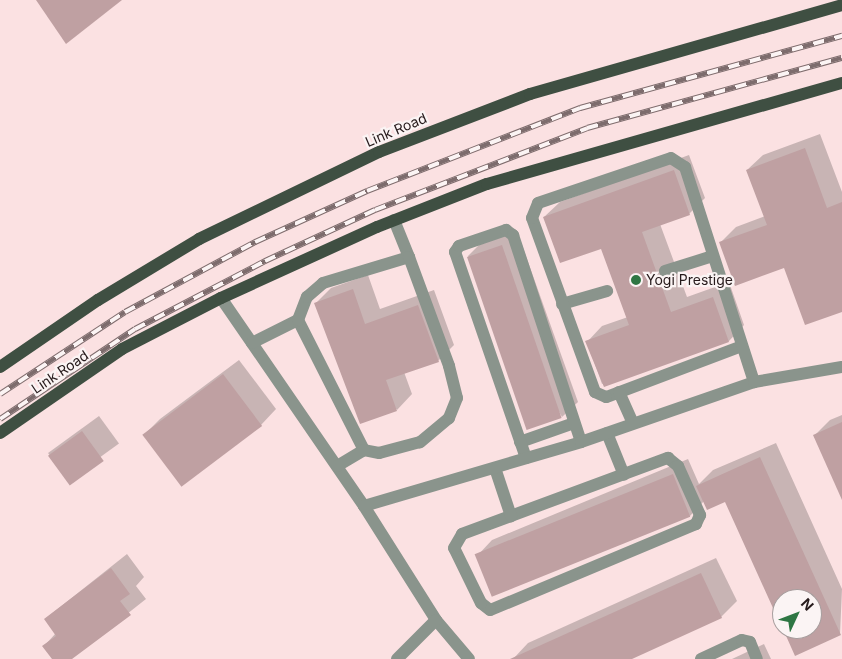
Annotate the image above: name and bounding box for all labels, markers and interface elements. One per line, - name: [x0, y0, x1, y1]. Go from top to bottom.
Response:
- street label: Link Road: [363, 110, 429, 150]
- place label: Yogi Prestige: [646, 272, 733, 288]
- marker: Yogi Prestige: [630, 274, 642, 286]
- street label: Link Road: [28, 347, 92, 397]
- north arrow: [772, 589, 822, 639]
- text: N: [798, 594, 817, 614]

